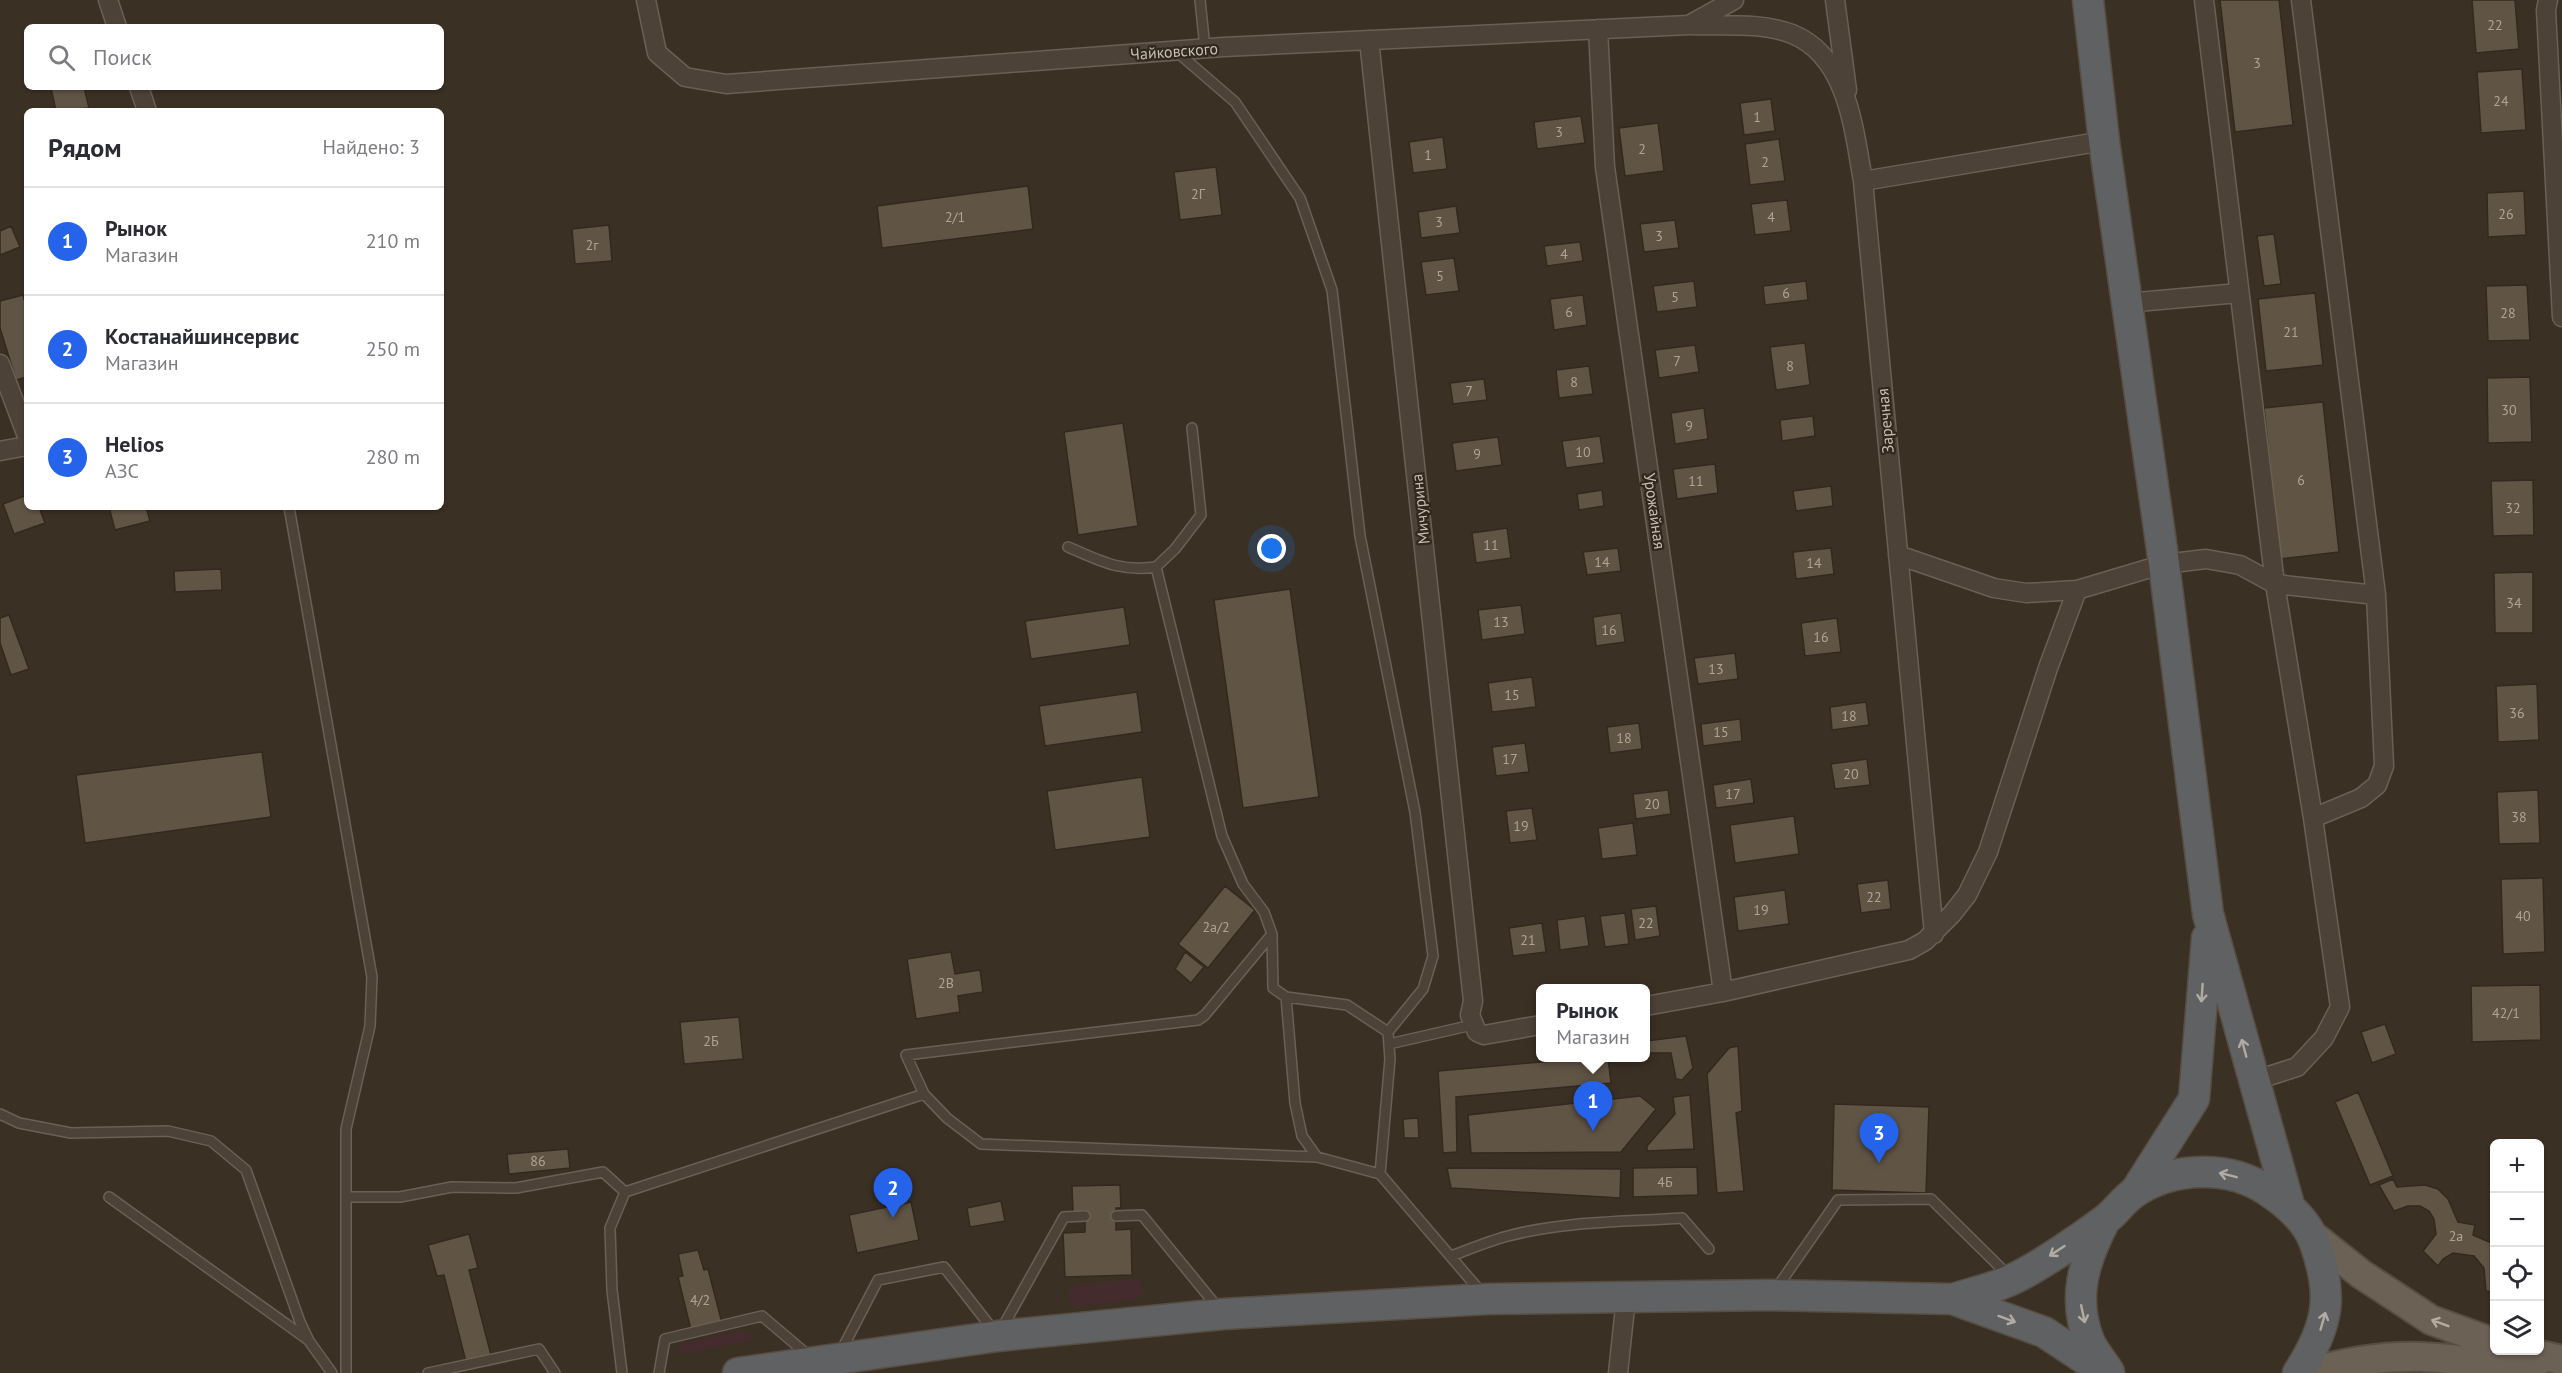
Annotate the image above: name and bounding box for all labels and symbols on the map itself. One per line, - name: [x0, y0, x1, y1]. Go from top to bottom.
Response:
- house number: 22: [2487, 16, 2503, 34]
- street label: Чайковского: [1129, 38, 1219, 64]
- house number: 3: [2253, 54, 2261, 72]
- house number: 24: [2493, 92, 2509, 110]
- house number: 1: [1753, 108, 1761, 126]
- house number: 3: [1555, 123, 1563, 141]
- house number: 2: [1638, 140, 1646, 158]
- house number: 1: [1424, 146, 1432, 164]
- house number: 2: [1761, 153, 1769, 171]
- house number: 2Г: [1191, 185, 1206, 203]
- house number: 26: [2498, 205, 2514, 223]
- house number: 2/1: [945, 208, 965, 226]
- house number: 4: [1767, 208, 1775, 226]
- house number: 3: [1435, 213, 1443, 231]
- house number: 3: [1655, 227, 1663, 245]
- house number: 2г: [586, 236, 599, 254]
- house number: 4: [1560, 245, 1568, 263]
- house number: 5: [1436, 267, 1444, 285]
- house number: 6: [1782, 284, 1790, 302]
- house number: 5: [1671, 288, 1679, 306]
- house number: 6: [1565, 303, 1573, 321]
- house number: 28: [2500, 304, 2516, 322]
- house number: 21: [2283, 323, 2299, 341]
- house number: 7: [1673, 352, 1681, 370]
- house number: 8: [1786, 357, 1794, 375]
- house number: 8: [1570, 373, 1578, 391]
- house number: 7: [1465, 382, 1473, 400]
- street label: Заречная: [1872, 388, 1898, 454]
- house number: 30: [2501, 401, 2517, 419]
- house number: 9: [1685, 417, 1693, 435]
- house number: 10: [1575, 443, 1591, 461]
- house number: 9: [1473, 445, 1481, 463]
- house number: 6: [2297, 471, 2305, 489]
- street label: Урожайная: [1640, 472, 1670, 550]
- house number: 11: [1688, 472, 1704, 490]
- street label: Мичурина: [1406, 473, 1434, 545]
- house number: 32: [2505, 499, 2521, 517]
- your location: [1257, 534, 1286, 563]
- house number: 11: [1483, 536, 1499, 554]
- house number: 14: [1594, 553, 1610, 571]
- house number: 14: [1806, 554, 1822, 572]
- house number: 34: [2506, 594, 2522, 612]
- house number: 13: [1493, 613, 1509, 631]
- house number: 16: [1601, 621, 1617, 639]
- house number: 16: [1813, 628, 1829, 646]
- house number: 13: [1708, 660, 1724, 678]
- house number: 15: [1504, 686, 1520, 704]
- house number: 36: [2509, 704, 2525, 722]
- house number: 18: [1841, 707, 1857, 725]
- house number: 15: [1713, 723, 1729, 741]
- house number: 18: [1616, 729, 1632, 747]
- house number: 17: [1502, 750, 1518, 768]
- house number: 20: [1843, 765, 1859, 783]
- house number: 17: [1725, 785, 1741, 803]
- house number: 20: [1644, 795, 1660, 813]
- house number: 38: [2511, 808, 2527, 826]
- house number: 19: [1513, 817, 1529, 835]
- house number: 22: [1866, 888, 1882, 906]
- house number: 19: [1753, 901, 1769, 919]
- house number: 40: [2515, 907, 2531, 925]
- house number: 22: [1638, 914, 1654, 932]
- house number: 2а/2: [1202, 918, 1230, 936]
- house number: 21: [1520, 931, 1536, 949]
- house number: 2В: [938, 974, 954, 992]
- one-way arrow: [2196, 983, 2207, 1003]
- house number: 42/1: [2492, 1004, 2520, 1022]
- house number: 2Б: [703, 1032, 719, 1050]
- one-way arrow: [2238, 1038, 2249, 1057]
- pin: 1: [1574, 1082, 1612, 1131]
- pin: 3: [1860, 1114, 1898, 1163]
- house number: 86: [530, 1152, 546, 1170]
- pin: 2: [874, 1168, 912, 1218]
- one-way arrow: [2219, 1169, 2238, 1181]
- house number: 4Б: [1657, 1173, 1673, 1191]
- house number: 2а: [2449, 1227, 2463, 1245]
- one-way arrow: [2049, 1245, 2065, 1257]
- house number: 4/2: [690, 1291, 710, 1309]
- one-way arrow: [2078, 1304, 2090, 1323]
- one-way arrow: [2318, 1312, 2329, 1331]
- one-way arrow: [1998, 1314, 2016, 1325]
- one-way arrow: [2431, 1317, 2449, 1328]

